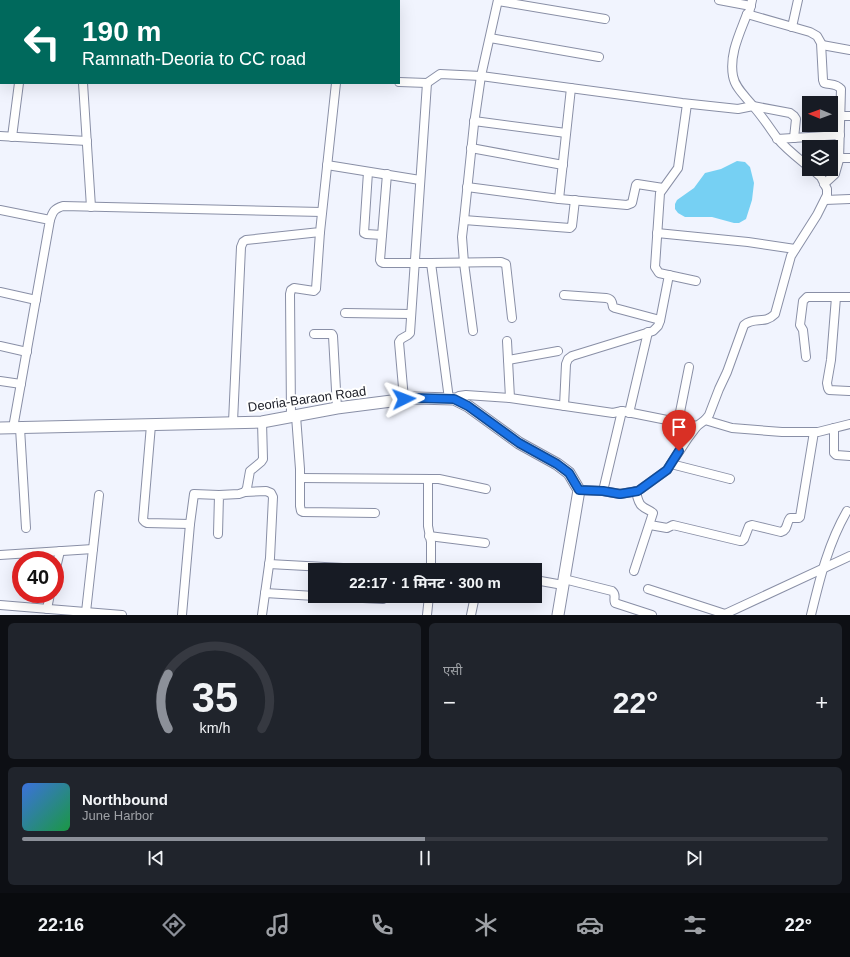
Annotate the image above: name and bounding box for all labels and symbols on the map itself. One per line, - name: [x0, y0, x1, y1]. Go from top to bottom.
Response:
- north arrow: [802, 96, 838, 132]
- position arrow: [383, 378, 425, 420]
- street label: Deoria-Baraon Road: [247, 383, 367, 415]
- pin: [662, 410, 696, 451]
- speed limit sign: 40: [12, 551, 64, 603]

